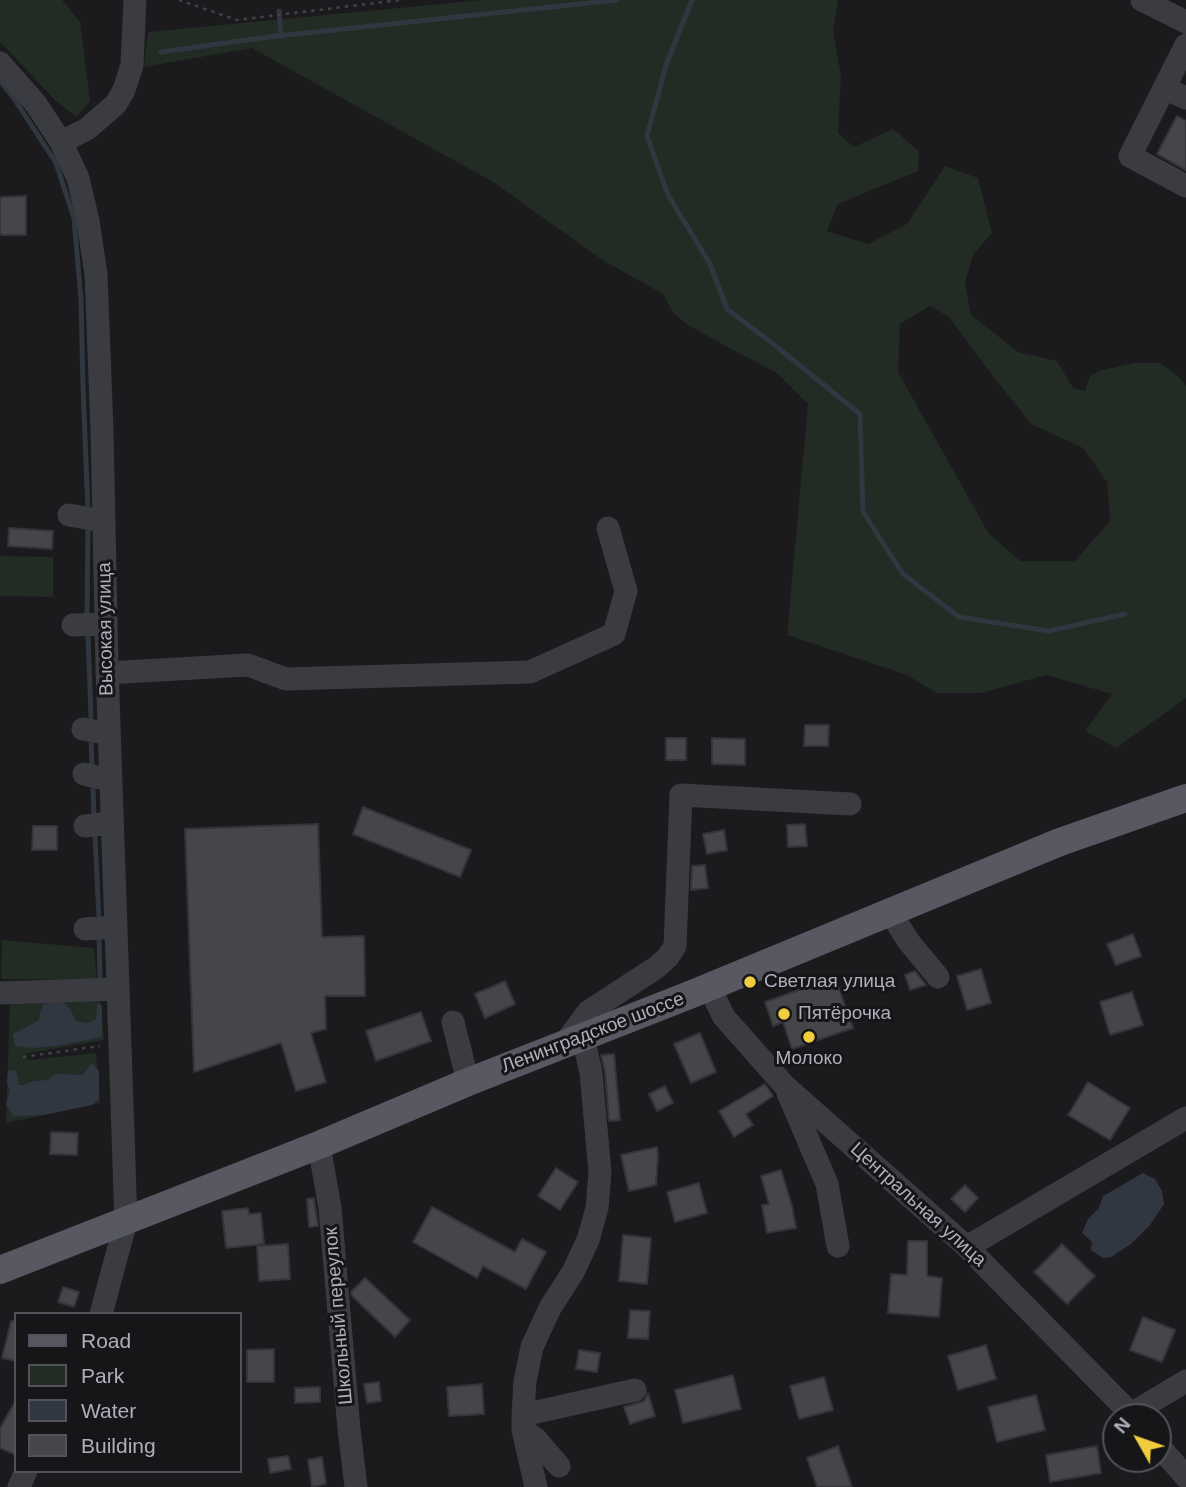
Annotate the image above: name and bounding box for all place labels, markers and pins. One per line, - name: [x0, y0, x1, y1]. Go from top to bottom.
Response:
- place label: Светлая улица: [764, 971, 895, 993]
- marker: Светлая улица: [742, 974, 758, 990]
- place label: Пятёрочка: [798, 1003, 891, 1025]
- marker: Пятёрочка: [776, 1006, 792, 1022]
- marker: Молоко: [801, 1029, 817, 1045]
- place label: Молоко: [775, 1048, 843, 1070]

